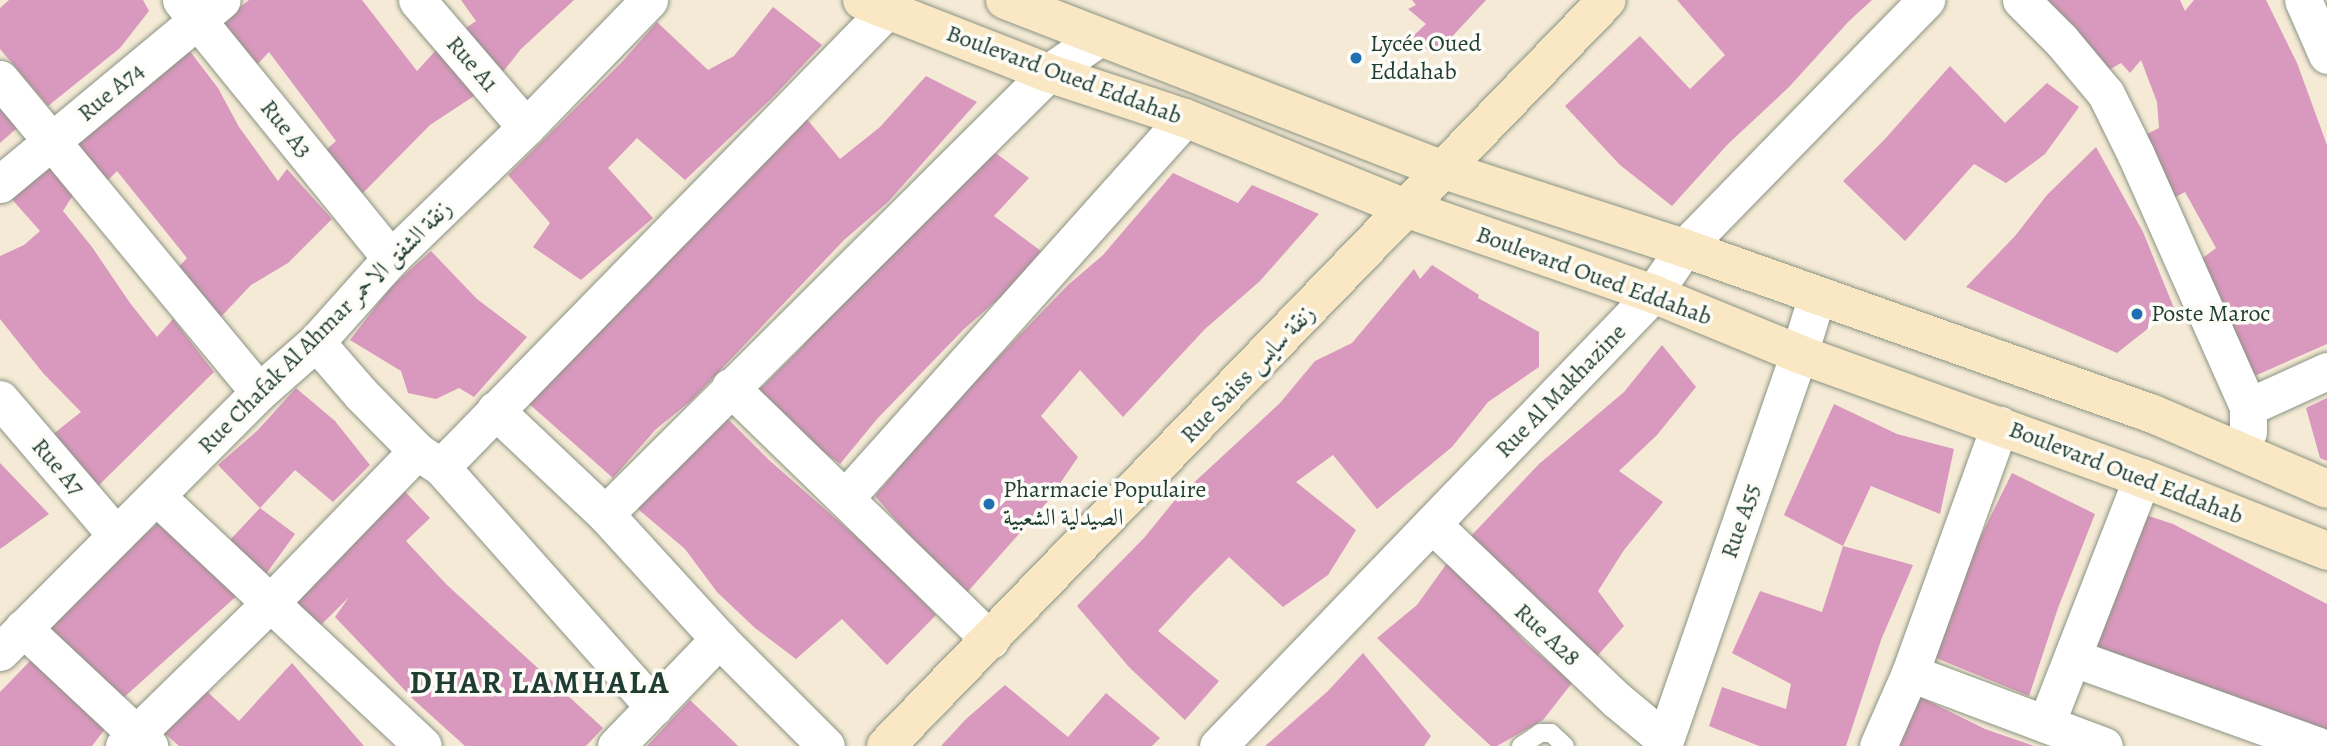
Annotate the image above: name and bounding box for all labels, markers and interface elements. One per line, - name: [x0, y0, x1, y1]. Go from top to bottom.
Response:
- street label: Boulevard Oued Eddahab: [942, 19, 1186, 131]
- street label: Rue A1: [440, 30, 504, 98]
- place label: Lycée Oued Eddahab: [1370, 30, 1481, 86]
- marker: Lycée Oued Eddahab: [1348, 50, 1364, 66]
- street label: Rue A74: [72, 56, 150, 128]
- street label: Rue A3: [254, 94, 318, 164]
- street label: Rue Chafak Al Ahmar زنقة الشفق الاحمر: [192, 194, 458, 460]
- street label: Boulevard Oued Eddahab: [1472, 220, 1716, 332]
- street label: Rue Saiss زنقة سايس: [1175, 299, 1321, 449]
- place label: Poste Maroc: [2151, 300, 2271, 328]
- marker: Poste Maroc: [2129, 306, 2145, 322]
- street label: Rue Al Makhazine: [1490, 318, 1632, 464]
- street label: Boulevard Oued Eddahab: [2005, 415, 2247, 531]
- street label: Rue A7: [25, 432, 91, 502]
- place label: Pharmacie Populaire الصيدلية الشعبية: [1003, 476, 1206, 532]
- street label: Rue A55: [1715, 480, 1767, 562]
- marker: Pharmacie Populaire الصيدلية الشعبية: [981, 496, 997, 512]
- street label: Rue A28: [1508, 597, 1586, 673]
- district label: DHAR LAMHALA: [411, 663, 669, 701]

